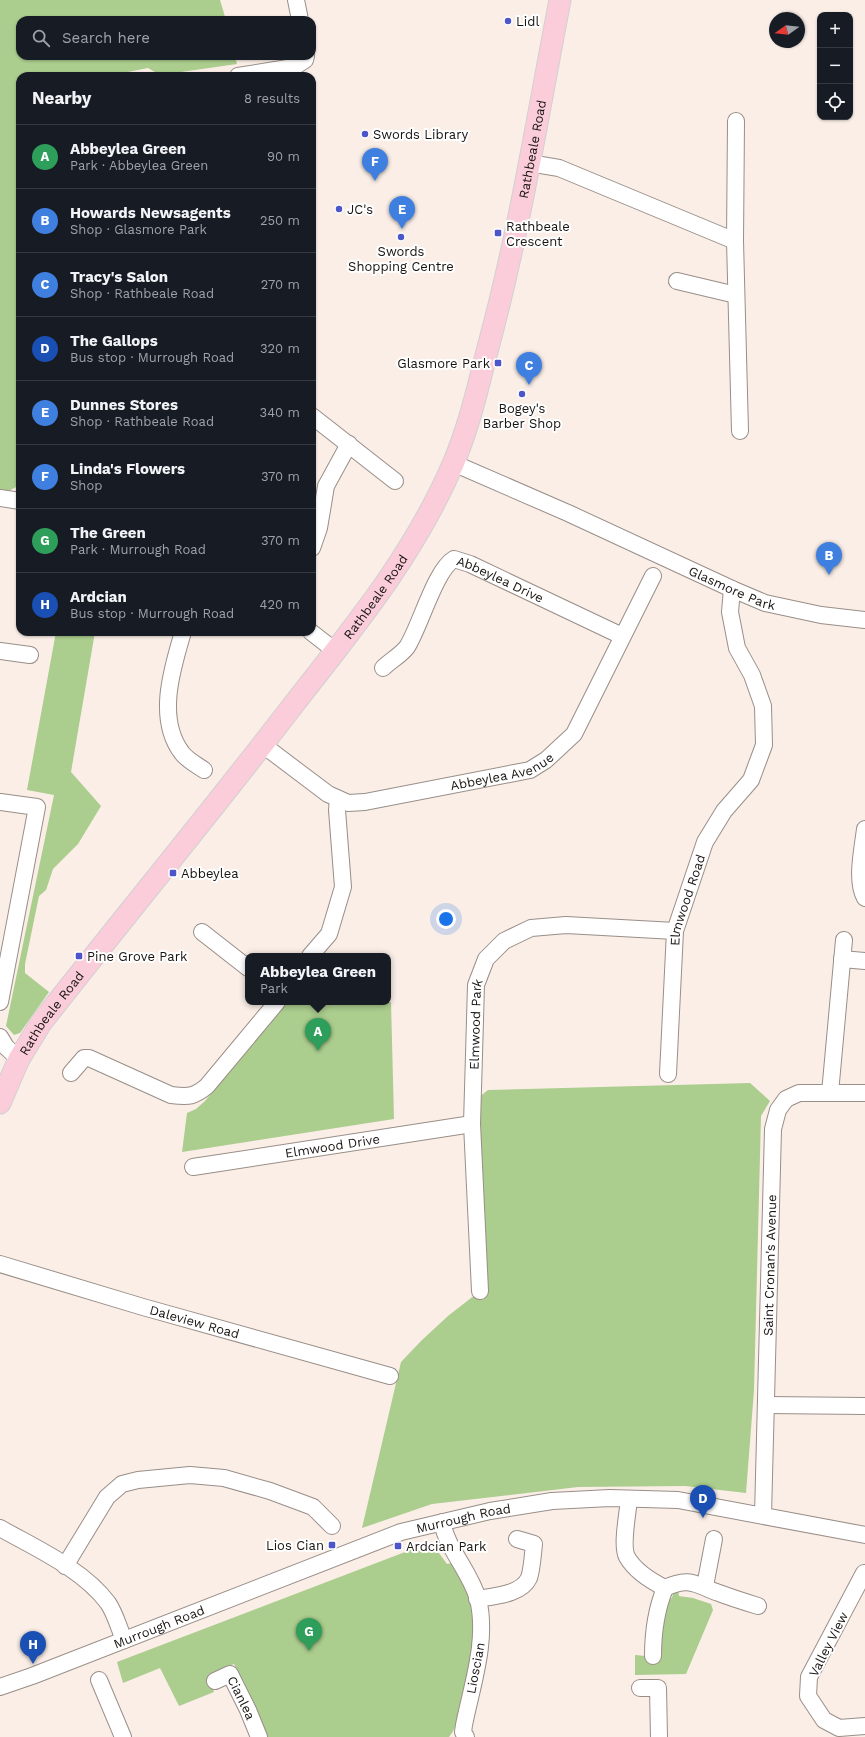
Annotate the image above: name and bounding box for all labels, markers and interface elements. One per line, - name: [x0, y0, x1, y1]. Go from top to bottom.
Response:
- north arrow: [769, 12, 805, 48]
- map controls: [817, 12, 853, 120]
- button: +: [817, 12, 853, 48]
- place label: Lidl: [516, 14, 539, 29]
- search box: [16, 16, 316, 60]
- marker: Lidl: [503, 16, 513, 26]
- icon: search: [30, 27, 52, 49]
- text: Search here: [62, 29, 150, 47]
- button: −: [817, 48, 853, 84]
- button: locate: [817, 84, 853, 120]
- text: Nearby: [32, 88, 91, 108]
- text: 8 results: [244, 91, 300, 106]
- street label: Rathbeale Road: [516, 99, 549, 200]
- place label: Swords Library: [373, 127, 468, 142]
- marker: Swords Library: [360, 129, 370, 139]
- text: Abbeylea Green: [70, 140, 186, 158]
- pin: F: [362, 148, 388, 181]
- text: A: [41, 149, 49, 164]
- text: 90 m: [267, 149, 300, 164]
- text: Park · Abbeylea Green: [70, 158, 208, 173]
- pin: E: [389, 196, 415, 229]
- place label: JC's: [347, 202, 373, 217]
- text: Howards Newsagents: [70, 204, 231, 222]
- marker: JC's: [334, 204, 344, 214]
- text: B: [41, 213, 49, 228]
- text: 250 m: [260, 213, 300, 228]
- place label: Rathbeale Crescent: [506, 219, 570, 249]
- text: Shop · Glasmore Park: [70, 222, 207, 237]
- marker: Rathbeale Crescent: [493, 228, 503, 238]
- marker: Swords Shopping Centre: [396, 232, 406, 242]
- place label: Swords Shopping Centre: [348, 244, 454, 274]
- text: Tracy's Salon: [70, 268, 168, 286]
- text: C: [41, 277, 49, 292]
- text: 270 m: [261, 277, 300, 292]
- text: Shop · Rathbeale Road: [70, 286, 214, 301]
- text: The Gallops: [70, 332, 158, 350]
- text: D: [40, 341, 50, 356]
- text: 320 m: [260, 341, 300, 356]
- text: Bus stop · Murrough Road: [70, 350, 234, 365]
- pin: C: [516, 352, 542, 385]
- place label: Glasmore Park: [397, 356, 491, 371]
- marker: Glasmore Park: [493, 358, 503, 368]
- marker: Bogey's Barber Shop: [517, 389, 527, 399]
- text: Dunnes Stores: [70, 396, 178, 414]
- place label: Bogey's Barber Shop: [483, 401, 561, 431]
- text: E: [41, 405, 49, 420]
- text: 340 m: [260, 405, 300, 420]
- text: Shop · Rathbeale Road: [70, 414, 214, 429]
- text: Linda's Flowers: [70, 460, 185, 478]
- text: F: [41, 469, 49, 484]
- text: 370 m: [261, 469, 300, 484]
- text: Shop: [70, 478, 102, 493]
- text: The Green: [70, 524, 146, 542]
- text: G: [40, 533, 50, 548]
- text: 370 m: [261, 533, 300, 548]
- text: Park · Murrough Road: [70, 542, 206, 557]
- pin: B: [816, 542, 842, 575]
- street label: Rathbeale Road: [341, 552, 411, 642]
- street label: Abbeylea Drive: [455, 553, 546, 606]
- street label: Glasmore Park: [686, 563, 777, 613]
- text: Ardcian: [70, 588, 127, 606]
- text: H: [40, 597, 50, 612]
- text: 420 m: [260, 597, 300, 612]
- text: Bus stop · Murrough Road: [70, 606, 234, 621]
- street label: Abbeylea Avenue: [449, 750, 557, 793]
- street label: Elmwood Road: [667, 853, 708, 946]
- place label: Abbeylea: [181, 866, 239, 881]
- marker: Abbeylea: [168, 868, 178, 878]
- your location: [436, 909, 456, 929]
- place label: Pine Grove Park: [87, 949, 188, 964]
- marker: Pine Grove Park: [74, 951, 84, 961]
- popup: [245, 953, 391, 1005]
- text: Abbeylea Green: [260, 963, 376, 981]
- street label: Rathbeale Road: [16, 968, 87, 1058]
- street label: Elmwood Park: [467, 976, 486, 1070]
- text: Park: [260, 981, 288, 996]
- pin: A: [305, 1018, 331, 1051]
- street label: Elmwood Drive: [284, 1131, 381, 1161]
- street label: Saint Cronan's Avenue: [761, 1194, 779, 1336]
- street label: Daleview Road: [148, 1302, 241, 1342]
- pin: D: [690, 1485, 716, 1518]
- street label: Murrough Road: [415, 1501, 512, 1536]
- place label: Lios Cian: [266, 1538, 324, 1553]
- place label: Ardcian Park: [406, 1539, 487, 1554]
- marker: Lios Cian: [327, 1540, 337, 1550]
- marker: Ardcian Park: [393, 1541, 403, 1551]
- street label: Murrough Road: [111, 1602, 207, 1651]
- street label: Valley View: [806, 1609, 851, 1679]
- pin: G: [296, 1618, 322, 1651]
- pin: H: [20, 1631, 46, 1664]
- street label: Lioscian: [463, 1641, 488, 1695]
- street label: Cianlea: [224, 1674, 258, 1722]

